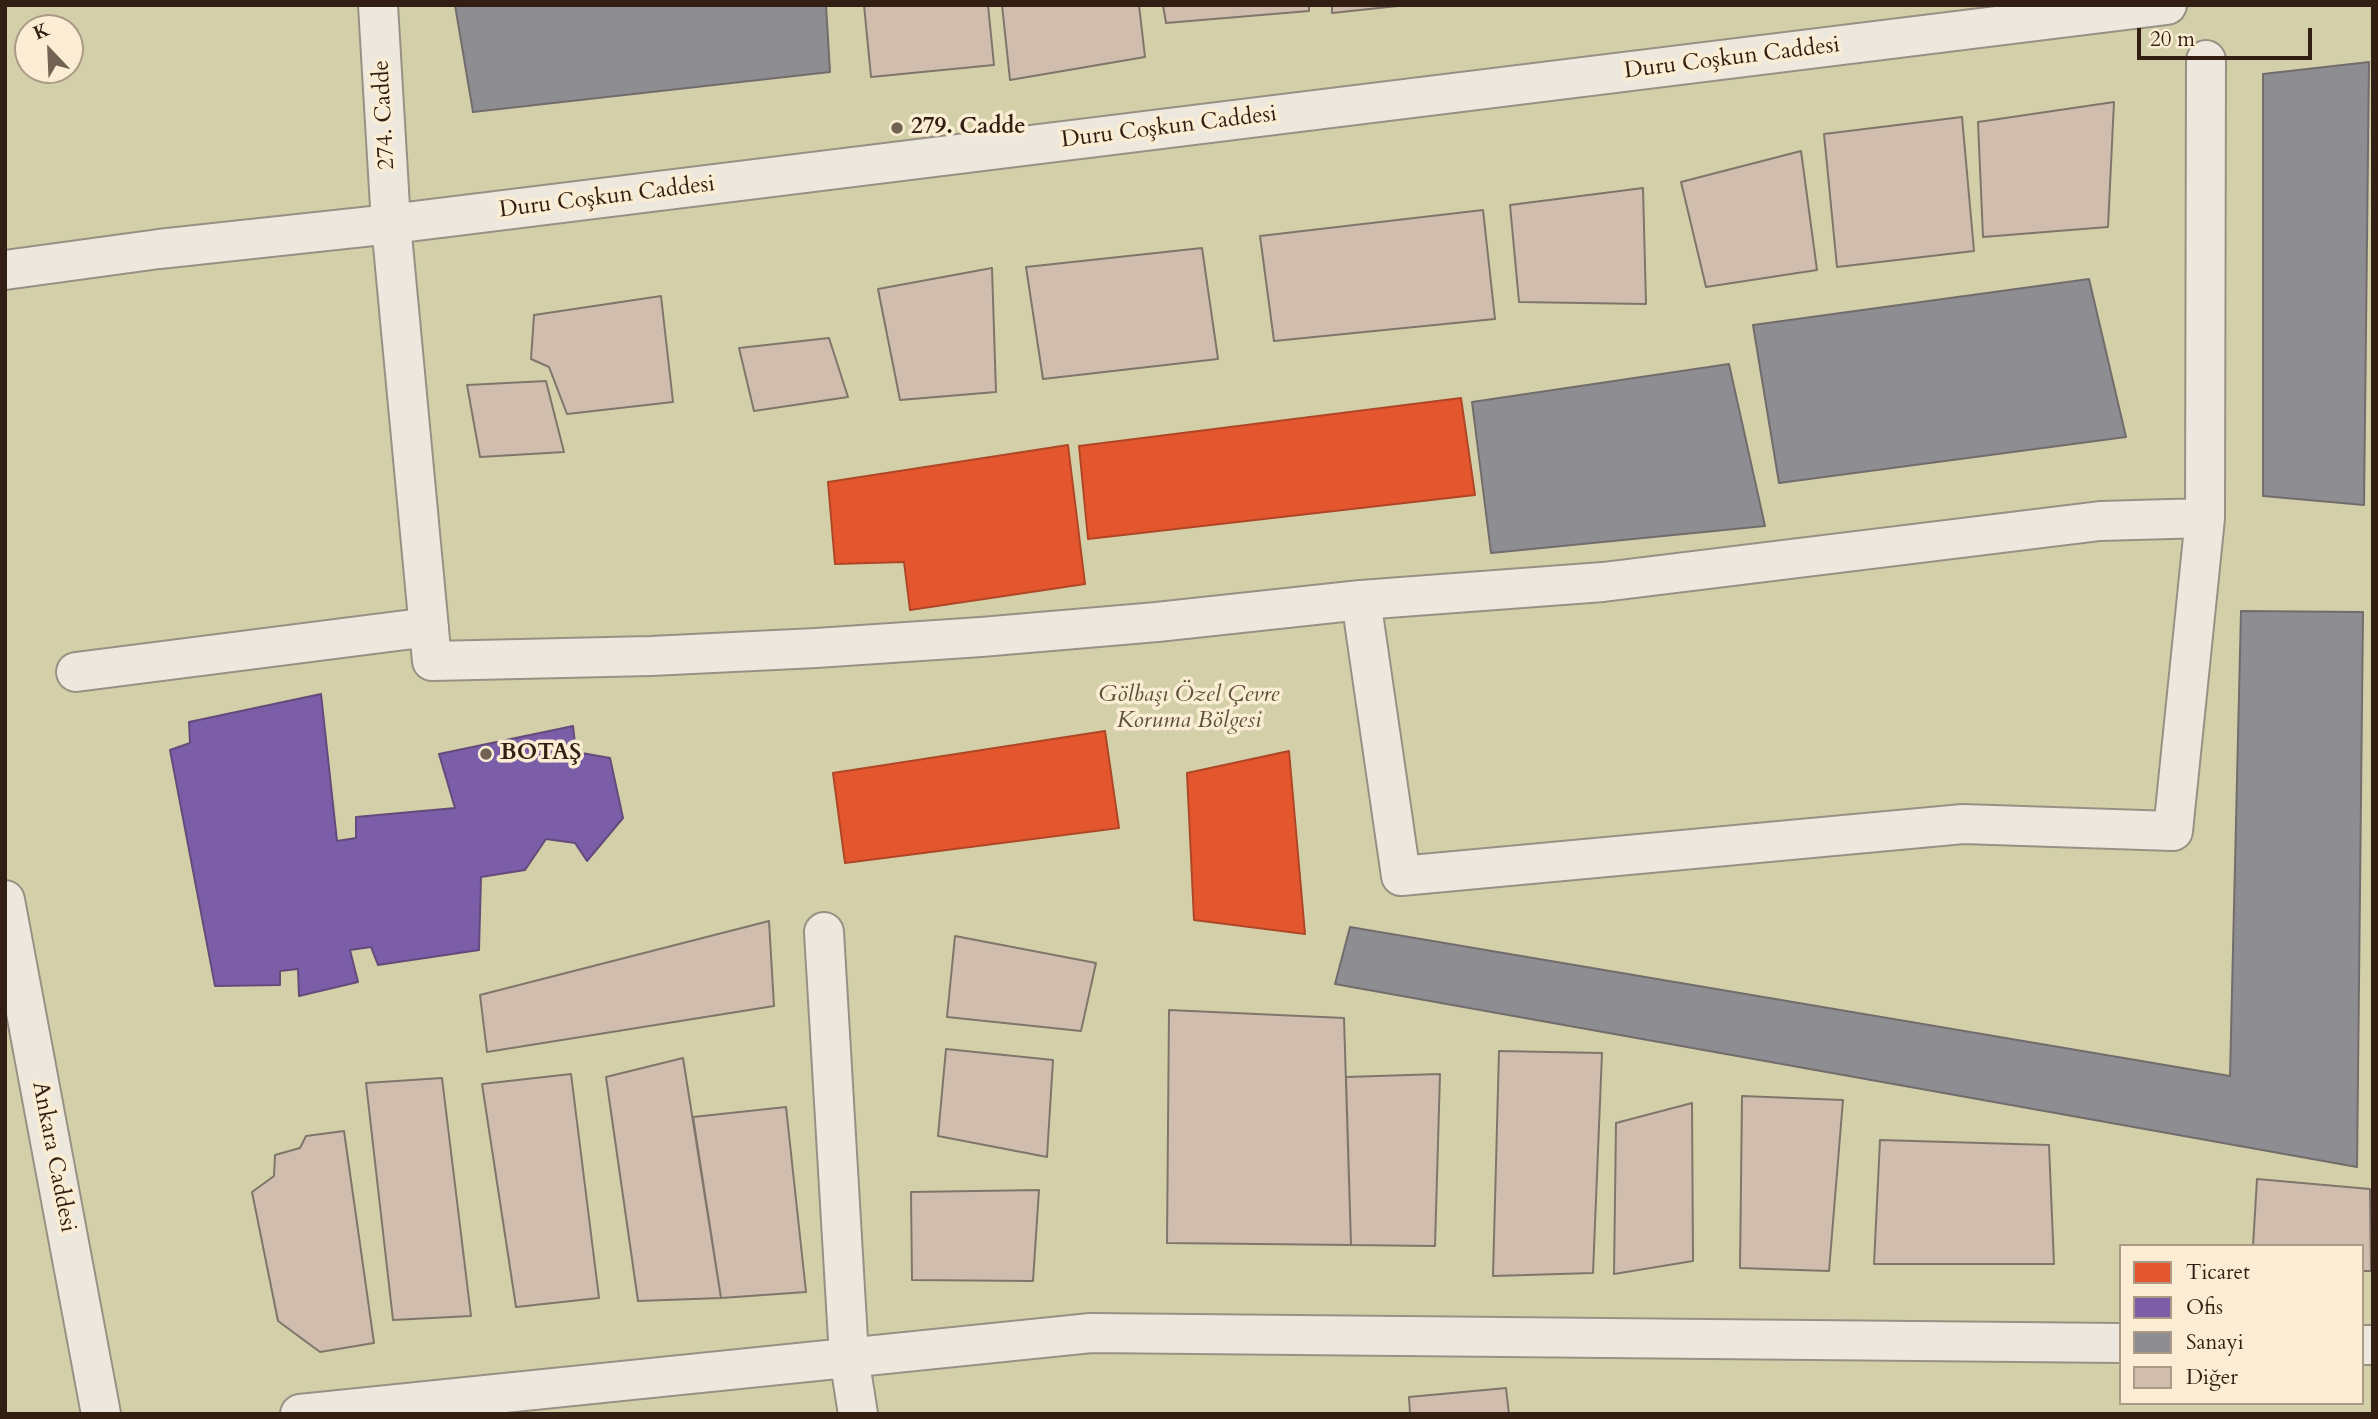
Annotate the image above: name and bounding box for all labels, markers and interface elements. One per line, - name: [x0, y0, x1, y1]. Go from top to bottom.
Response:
- north arrow: [14, 14, 84, 84]
- scale bar: [2140, 14, 2315, 58]
- text: K: [29, 17, 54, 46]
- text: 20 m: [2150, 25, 2195, 54]
- street label: Duru Coşkun Caddesi: [1623, 32, 1841, 86]
- street label: 274. Cadde: [368, 59, 402, 171]
- street label: Duru Coşkun Caddesi: [1060, 101, 1278, 155]
- place label: 279. Cadde: [911, 114, 1026, 142]
- marker: 279. Cadde: [889, 120, 905, 136]
- street label: Duru Coşkun Caddesi: [498, 171, 716, 225]
- park label: Gölbaşı Özel Çevre Koruma Bölgesi: [1099, 682, 1279, 736]
- place label: BOTAŞ: [500, 740, 581, 768]
- marker: BOTAŞ: [478, 746, 494, 762]
- street label: Ankara Caddesi: [25, 1079, 81, 1235]
- legend: [2119, 1244, 2364, 1405]
- text: Ticaret: [2186, 1258, 2250, 1287]
- text: Ofis: [2186, 1293, 2223, 1322]
- text: Sanayi: [2186, 1328, 2244, 1357]
- text: Diğer: [2186, 1363, 2238, 1392]

